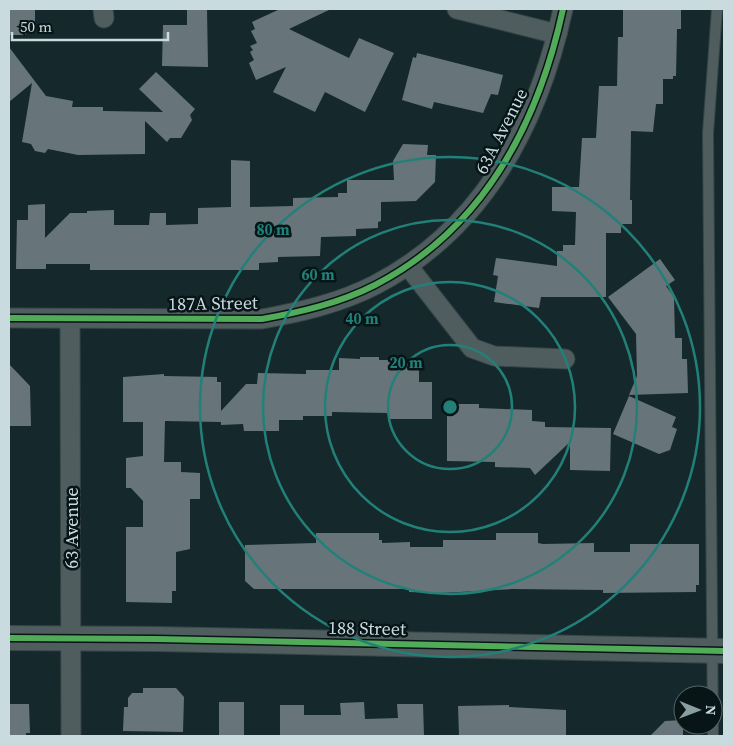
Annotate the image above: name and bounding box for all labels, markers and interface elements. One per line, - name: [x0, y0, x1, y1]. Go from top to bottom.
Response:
- scale bar: [12, 10, 169, 42]
- text: 50 m: [20, 16, 52, 37]
- street label: 63A Avenue: [469, 84, 533, 178]
- text: 80 m: [256, 219, 290, 240]
- text: 60 m: [301, 264, 335, 285]
- street label: 187A Street: [168, 290, 258, 316]
- text: 40 m: [345, 308, 379, 329]
- text: 20 m: [389, 352, 423, 373]
- centre of rings: [441, 398, 459, 416]
- street label: 63 Avenue: [59, 487, 84, 569]
- street label: 188 Street: [328, 615, 406, 641]
- north arrow: [673, 685, 723, 735]
- text: N: [701, 705, 721, 716]

